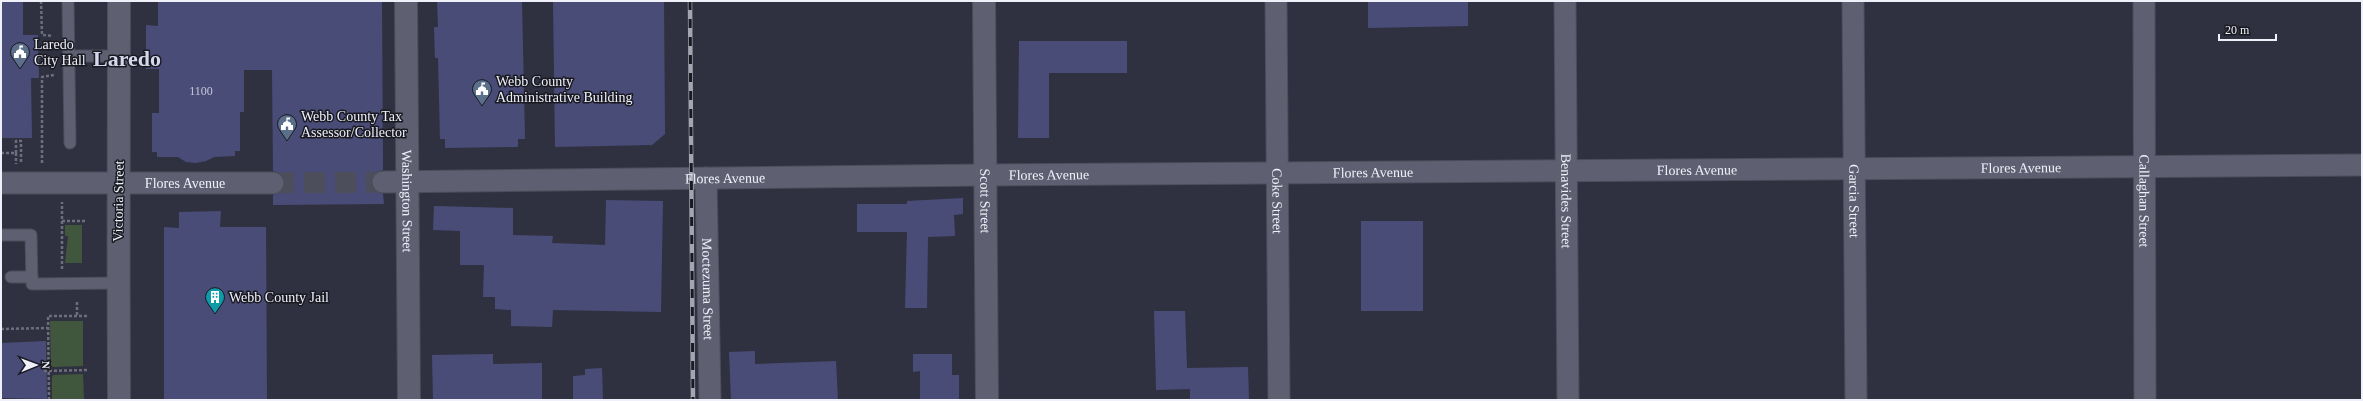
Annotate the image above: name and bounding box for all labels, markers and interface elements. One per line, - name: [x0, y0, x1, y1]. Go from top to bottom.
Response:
- scale bar: [2219, 16, 2276, 42]
- text: 20 m: [2225, 23, 2250, 37]
- place label: Laredo City Hall: [34, 37, 86, 68]
- public building icon: Laredo City Hall: [9, 41, 31, 69]
- district label: Laredo: [93, 46, 161, 71]
- place label: Webb County Administrative Building: [496, 74, 633, 105]
- public building icon: Webb County Administrative Building: [471, 78, 493, 106]
- house number: 1100: [189, 84, 213, 98]
- place label: Webb County Tax Assessor/Collector: [301, 109, 407, 140]
- public building icon: Webb County Tax Assessor/Collector: [276, 113, 298, 141]
- street label: Washington Street: [399, 150, 415, 253]
- street label: Benavides Street: [1558, 154, 1574, 248]
- street label: Callaghan Street: [2136, 154, 2152, 248]
- street label: Victoria Street: [110, 160, 127, 242]
- street label: Flores Avenue: [1981, 160, 2061, 176]
- street label: Flores Avenue: [1657, 163, 1737, 178]
- street label: Garcia Street: [1846, 164, 1862, 238]
- street label: Flores Avenue: [1333, 165, 1413, 180]
- street label: Flores Avenue: [1009, 167, 1089, 183]
- street label: Scott Street: [977, 168, 993, 234]
- street label: Coke Street: [1269, 168, 1285, 234]
- street label: Flores Avenue: [685, 171, 765, 186]
- street label: Flores Avenue: [145, 176, 225, 191]
- street label: Moctezuma Street: [699, 238, 716, 340]
- building icon: Webb County Jail: [204, 286, 226, 314]
- place label: Webb County Jail: [229, 290, 329, 305]
- north arrow: [16, 345, 56, 385]
- text: N: [40, 361, 52, 369]

